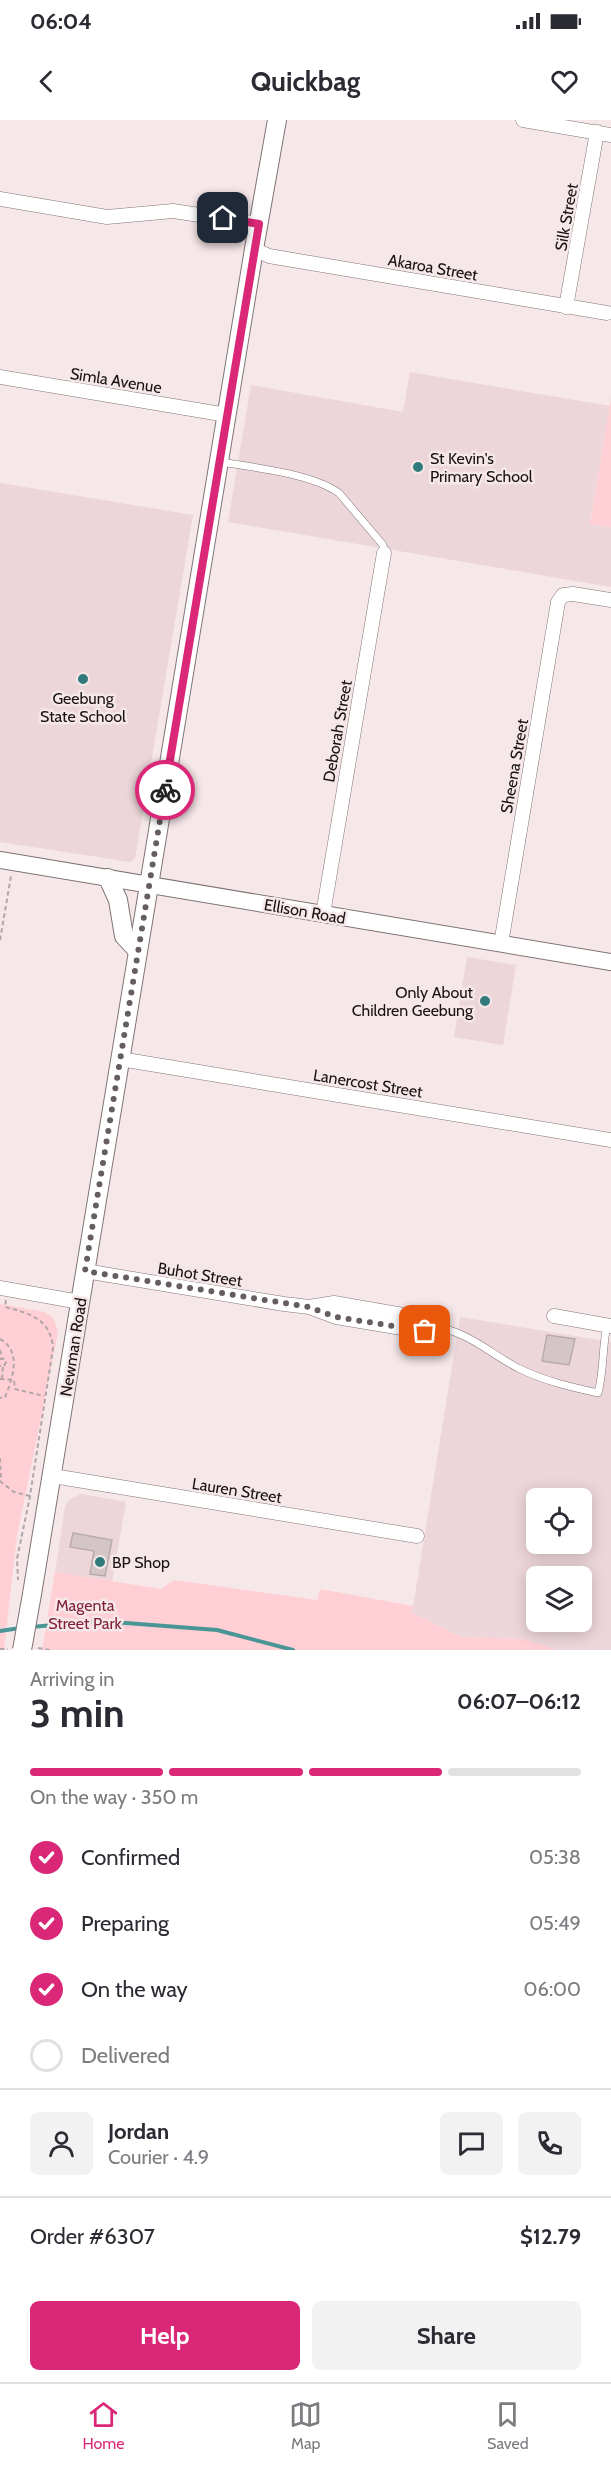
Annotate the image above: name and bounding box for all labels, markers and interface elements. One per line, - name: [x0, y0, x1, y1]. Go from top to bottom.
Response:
- text: 06:04: [30, 8, 92, 35]
- icon: back: [30, 65, 63, 98]
- text: Quickbag: [251, 65, 360, 98]
- icon: heart: [548, 65, 581, 98]
- street label: Silk Street: [551, 181, 582, 252]
- pin: [197, 192, 248, 243]
- icon: home: [206, 201, 239, 234]
- street label: Akaroa Street: [387, 250, 480, 285]
- street label: Simla Avenue: [69, 364, 163, 397]
- place label: St Kevin's Primary School: [430, 449, 533, 486]
- marker: St Kevin's Primary School: [411, 460, 425, 474]
- marker: Geebung State School: [76, 672, 90, 686]
- street label: Deborah Street: [319, 678, 356, 784]
- place label: Geebung State School: [40, 689, 126, 726]
- street label: Sheena Street: [497, 717, 532, 815]
- courier: [135, 760, 195, 820]
- icon: bike: [149, 774, 182, 807]
- street label: Ellison Road: [263, 895, 347, 928]
- place label: Only About Children Geebung: [352, 983, 474, 1020]
- marker: Only About Children Geebung: [478, 994, 492, 1008]
- street label: Lanercost Street: [312, 1065, 425, 1102]
- street label: Buhot Street: [156, 1258, 244, 1291]
- street label: Newman Road: [56, 1296, 91, 1398]
- pin: [399, 1305, 450, 1356]
- icon: bag: [408, 1314, 441, 1347]
- street label: Lauren Street: [191, 1474, 284, 1507]
- map controls: [526, 1488, 592, 1632]
- button: locate: [526, 1488, 592, 1554]
- place label: BP Shop: [112, 1553, 170, 1572]
- marker: BP Shop: [93, 1555, 107, 1569]
- button: layers: [526, 1566, 592, 1632]
- park label: Magenta Street Park: [48, 1596, 123, 1633]
- text: Arriving in: [30, 1667, 114, 1691]
- text: 06:07–06:12: [457, 1688, 581, 1715]
- text: 3 min: [30, 1689, 125, 1737]
- text: On the way · 350 m: [30, 1785, 198, 1809]
- icon: check: [30, 1841, 63, 1874]
- text: Confirmed: [81, 1844, 180, 1871]
- text: 05:38: [529, 1845, 581, 1869]
- icon: check: [30, 1907, 63, 1940]
- text: Preparing: [81, 1910, 169, 1937]
- text: 05:49: [529, 1911, 581, 1935]
- icon: check: [30, 1973, 63, 2006]
- text: On the way: [81, 1976, 188, 2003]
- text: 06:00: [524, 1977, 581, 2001]
- text: Delivered: [81, 2042, 170, 2069]
- button: person: [30, 2112, 93, 2175]
- button: chat: [440, 2112, 503, 2175]
- button: phone: [518, 2112, 581, 2175]
- text: Jordan: [108, 2118, 169, 2145]
- text: Courier · 4.9: [108, 2145, 209, 2169]
- text: Order #6307: [30, 2223, 155, 2250]
- text: $12.79: [520, 2223, 581, 2250]
- button: Help: [30, 2301, 300, 2370]
- button: Share: [312, 2301, 581, 2370]
- tab: Home: [82, 2398, 125, 2453]
- tab: Map: [289, 2398, 322, 2453]
- tab: Saved: [487, 2398, 529, 2453]

